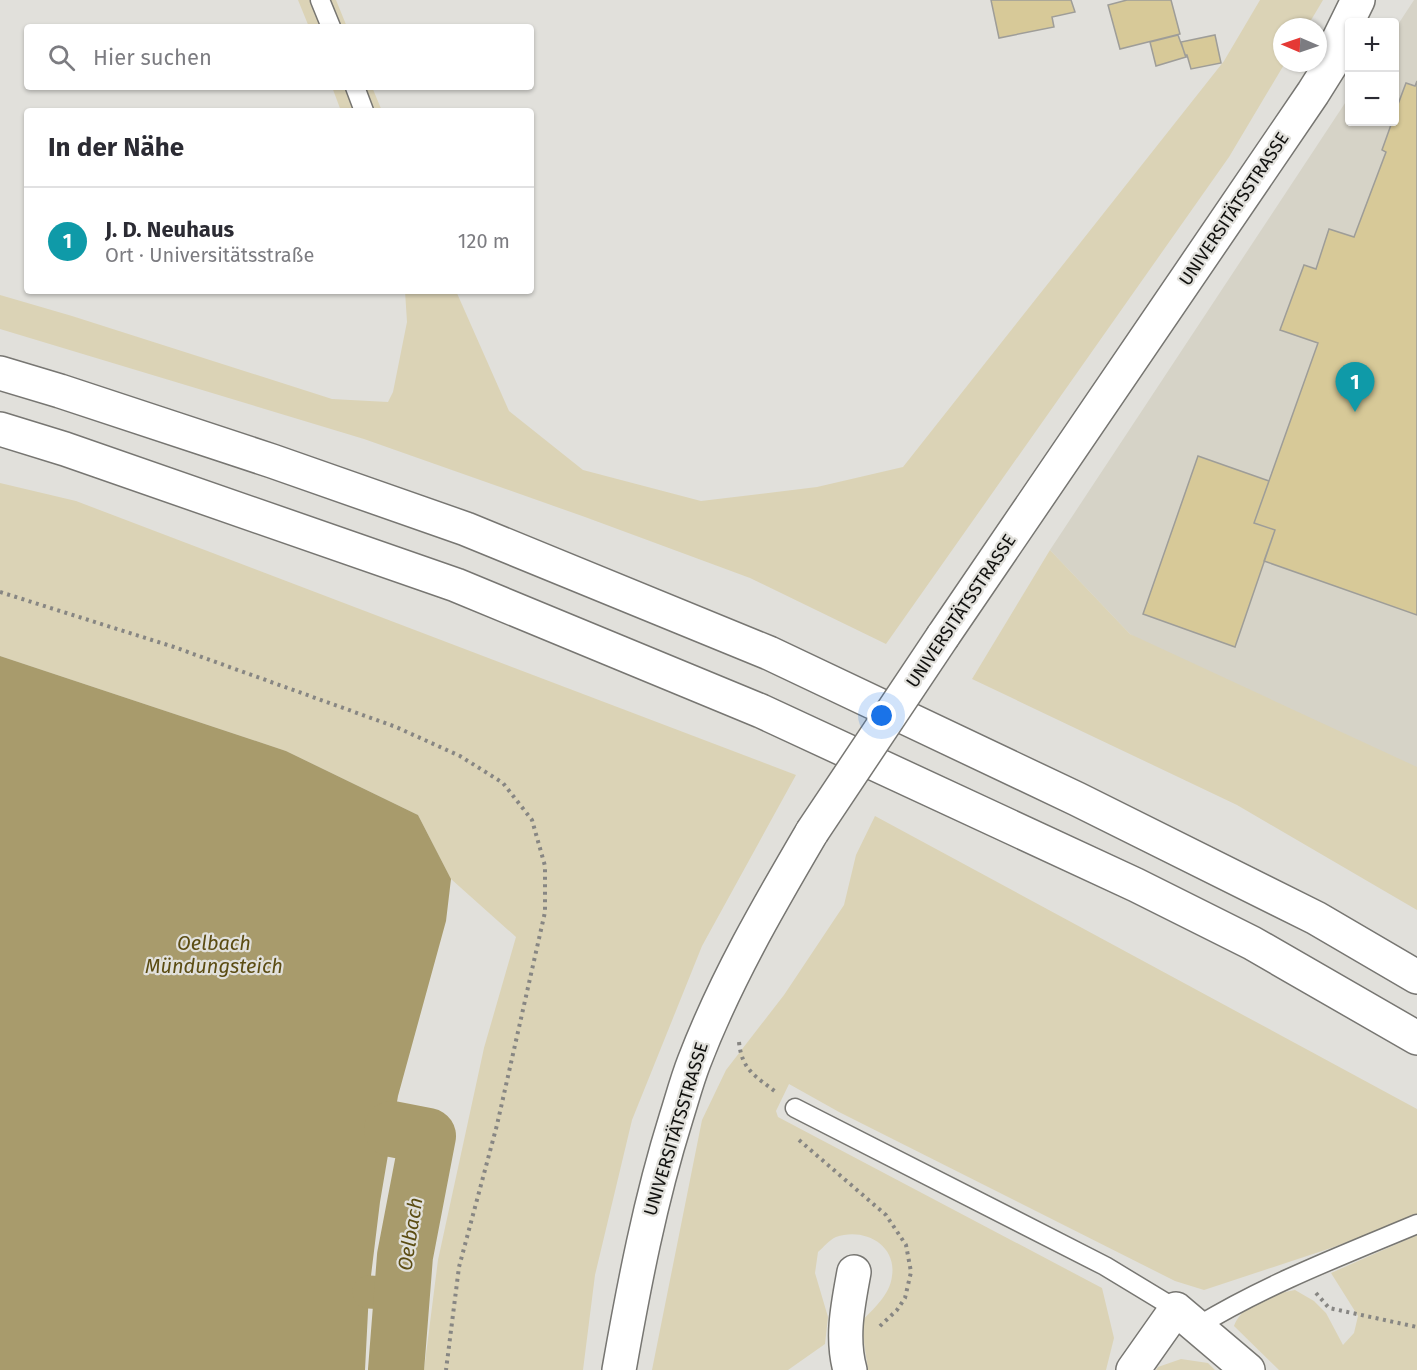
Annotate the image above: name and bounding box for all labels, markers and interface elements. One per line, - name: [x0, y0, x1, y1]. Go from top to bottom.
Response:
- north arrow: [1273, 18, 1327, 72]
- map controls: [1345, 18, 1399, 126]
- button: +: [1345, 18, 1399, 72]
- search box: [24, 24, 534, 90]
- icon: search: [45, 41, 78, 74]
- text: Hier suchen: [93, 44, 212, 71]
- button: −: [1345, 72, 1399, 126]
- street label: UNIVERSITÄTSSTRASSE: [1174, 128, 1294, 290]
- text: In der Nähe: [48, 132, 184, 163]
- text: J. D. Neuhaus: [105, 216, 234, 243]
- text: 1: [63, 229, 72, 253]
- text: 120 m: [458, 229, 510, 253]
- text: Ort · Universitätsstraße: [105, 243, 314, 267]
- pin: 1: [1336, 362, 1374, 412]
- street label: UNIVERSITÄTSSTRASSE: [901, 530, 1021, 692]
- your location: [867, 701, 896, 730]
- water label: Oelbach Mündungsteich: [145, 931, 283, 978]
- street label: UNIVERSITÄTSSTRASSE: [639, 1040, 713, 1218]
- water label: Oelbach: [392, 1196, 428, 1272]

